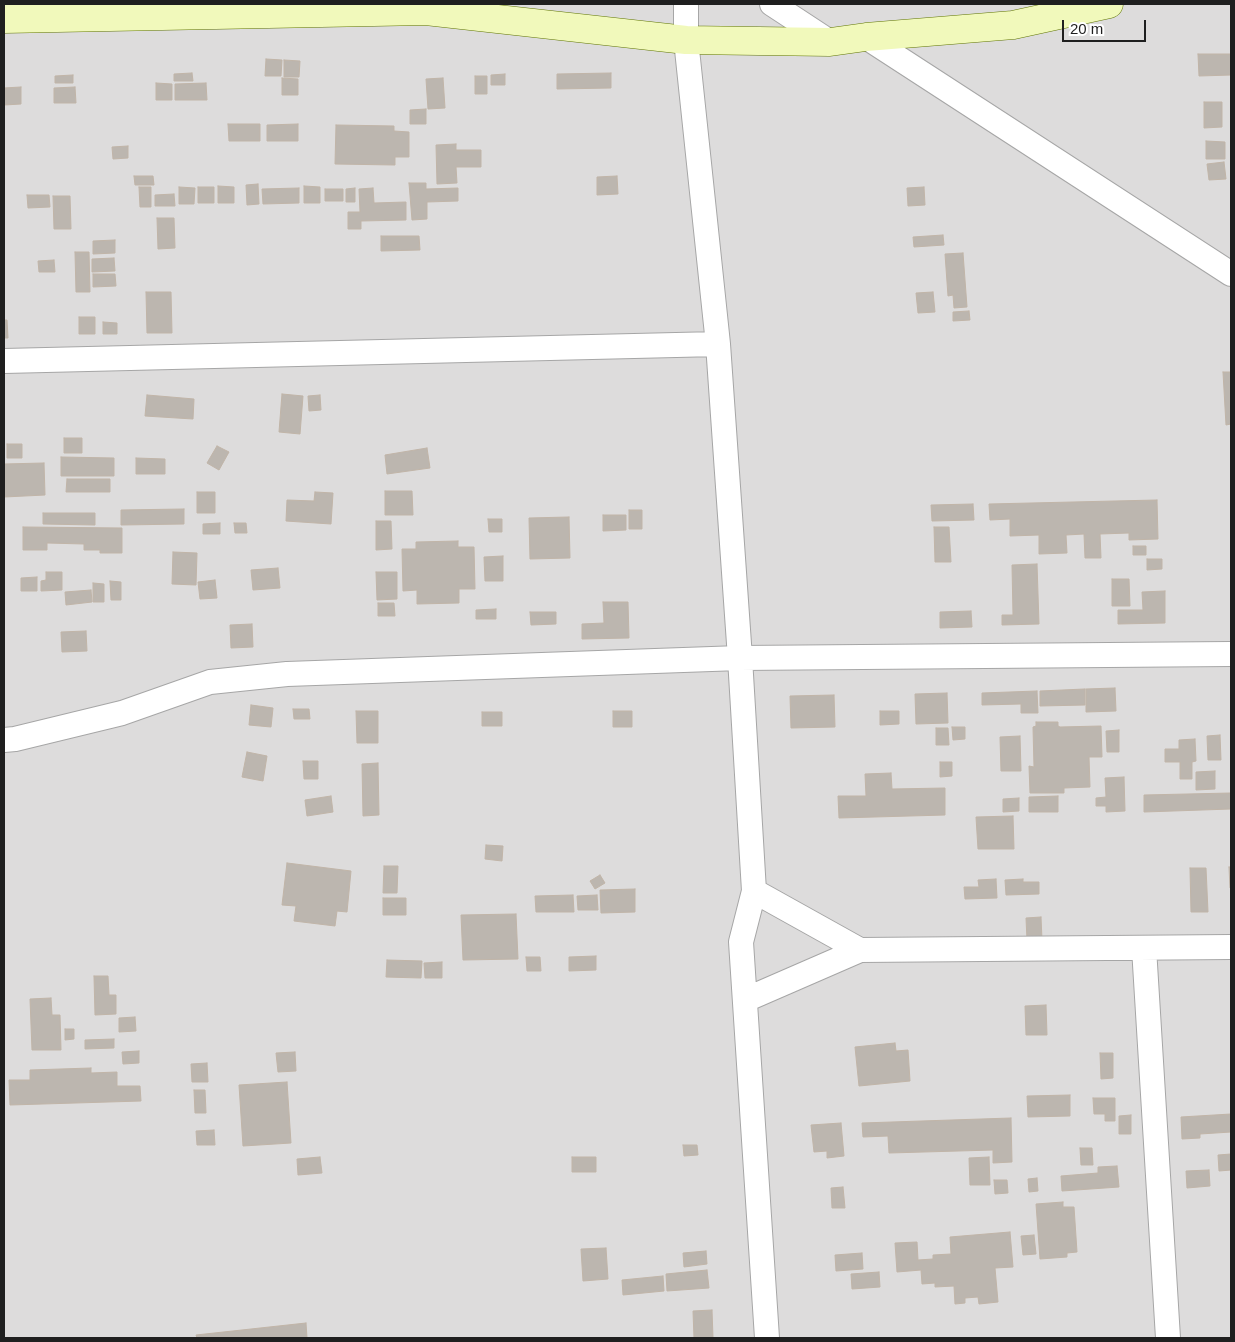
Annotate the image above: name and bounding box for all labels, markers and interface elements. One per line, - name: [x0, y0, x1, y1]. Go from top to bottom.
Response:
- scale bar: [1065, 10, 1149, 42]
- text: 20 m: [1070, 20, 1103, 37]

